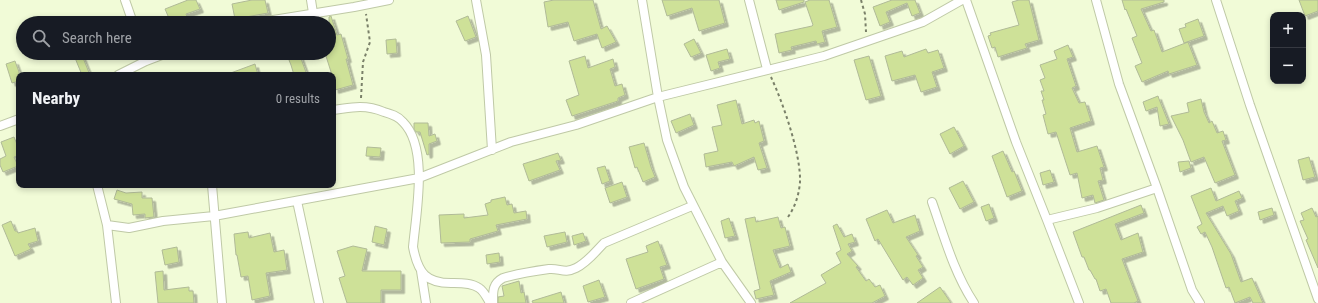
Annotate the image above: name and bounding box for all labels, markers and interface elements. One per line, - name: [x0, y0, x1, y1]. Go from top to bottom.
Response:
- map controls: [1270, 12, 1306, 84]
- button: +: [1270, 12, 1306, 48]
- search box: [16, 16, 336, 60]
- icon: search: [30, 27, 52, 49]
- text: Search here: [62, 29, 132, 47]
- button: −: [1270, 48, 1306, 84]
- text: Nearby: [32, 88, 80, 108]
- text: 0 results: [276, 91, 320, 106]

